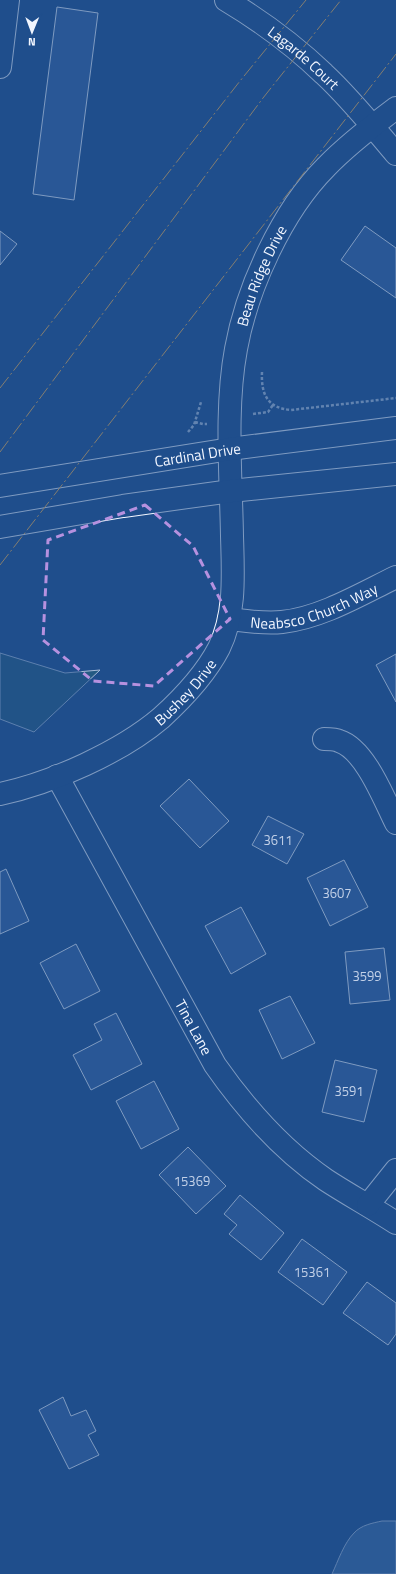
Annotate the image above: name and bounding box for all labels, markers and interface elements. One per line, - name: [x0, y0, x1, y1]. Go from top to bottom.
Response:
- north arrow: [12, 12, 52, 52]
- street label: Lagarde Court: [263, 20, 346, 95]
- text: N: [28, 34, 36, 50]
- street label: Beau Ridge Drive: [230, 221, 292, 329]
- street label: Cardinal Drive: [153, 436, 242, 473]
- street label: Neabsco Church Way: [250, 577, 382, 634]
- street label: Bushey Drive: [149, 654, 221, 731]
- house number: 3611: [263, 830, 293, 850]
- house number: 3607: [322, 883, 352, 903]
- house number: 3599: [352, 966, 382, 986]
- street label: Tina Lane: [170, 995, 219, 1059]
- house number: 3591: [334, 1081, 364, 1101]
- house number: 15369: [174, 1171, 210, 1191]
- house number: 15361: [294, 1262, 330, 1282]

